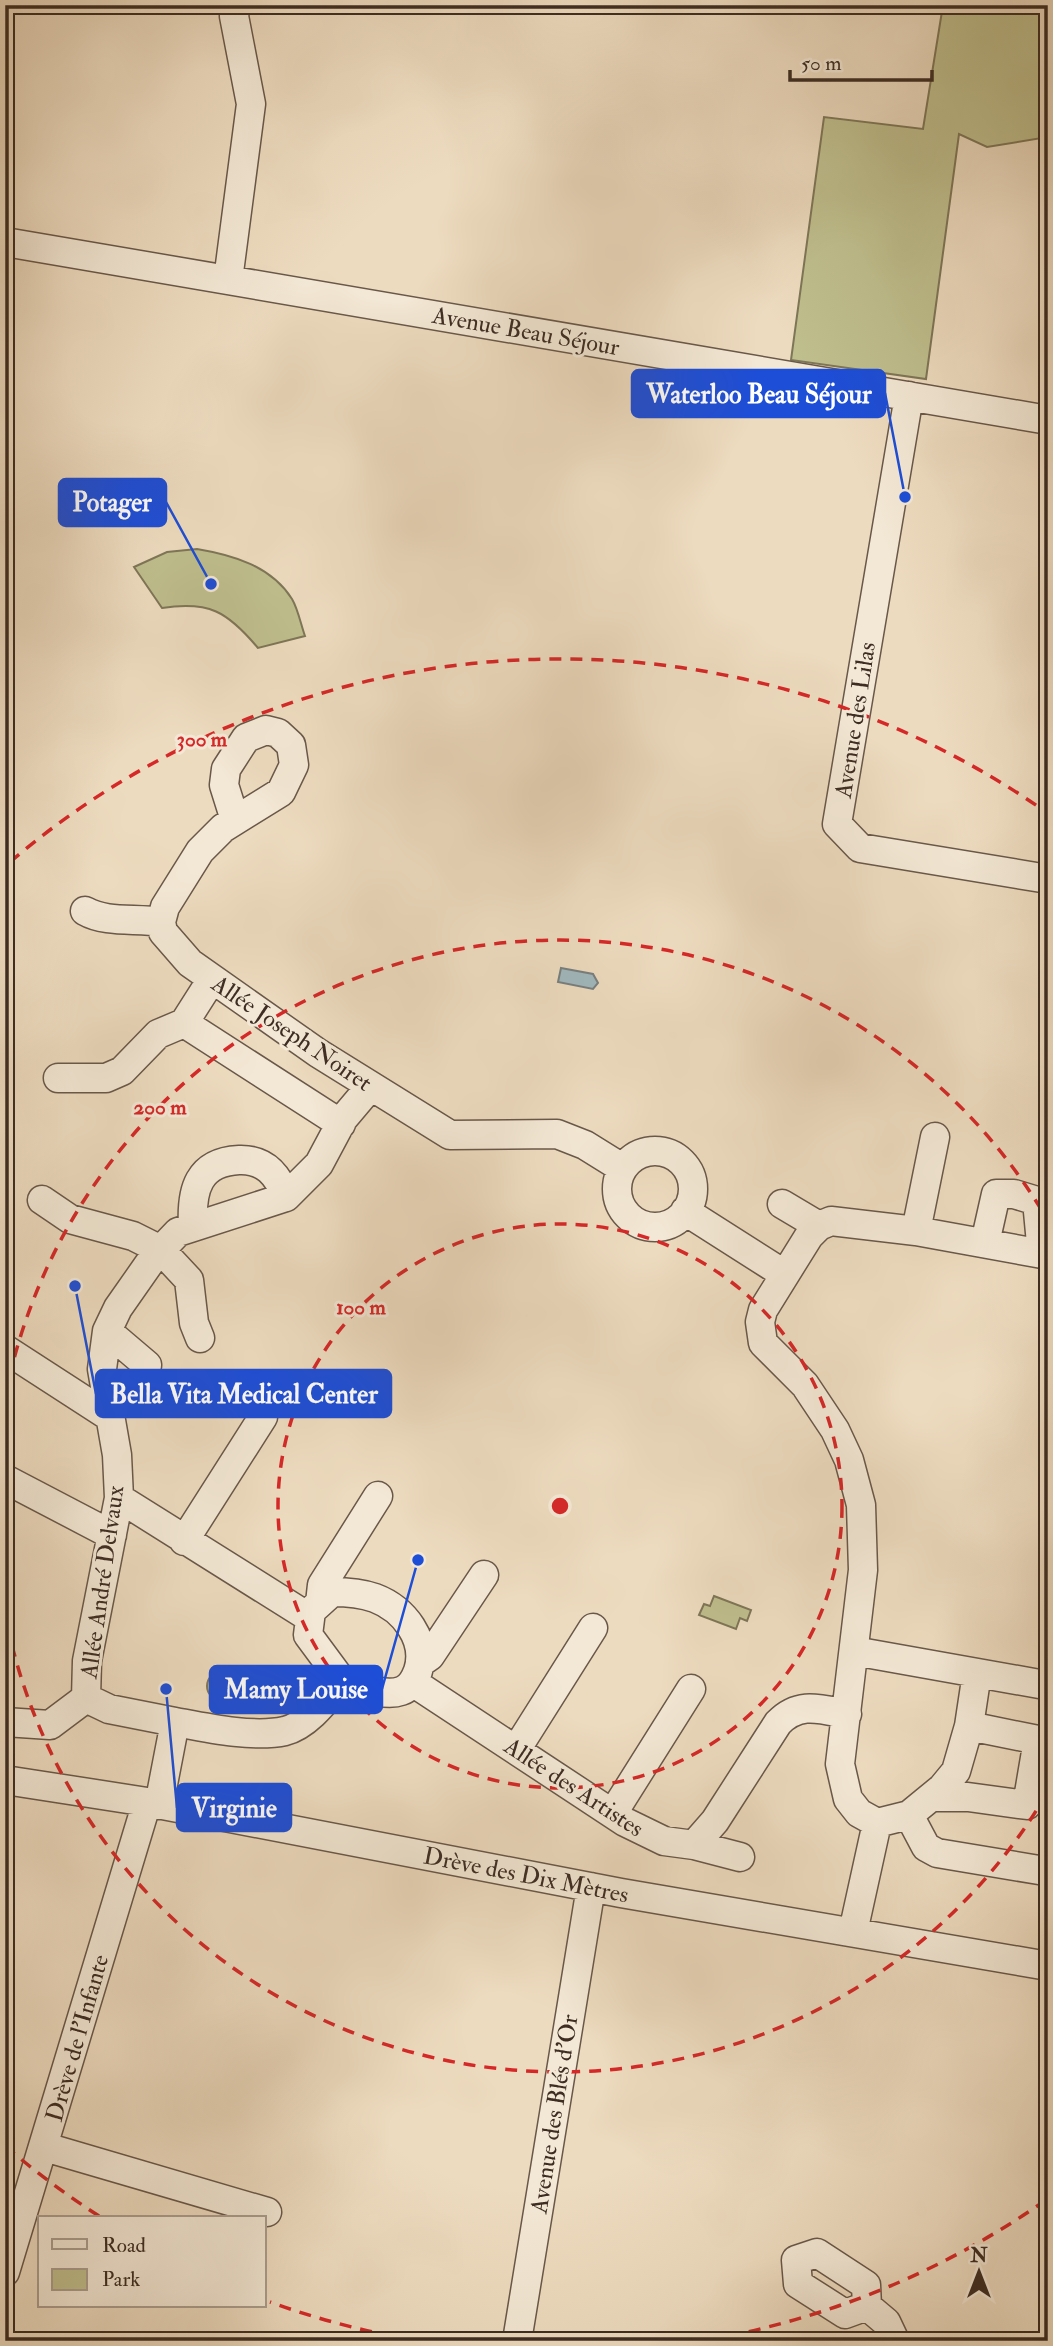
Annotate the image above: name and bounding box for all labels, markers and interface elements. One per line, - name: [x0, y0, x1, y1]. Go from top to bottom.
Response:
- scale bar: [790, 38, 932, 82]
- text: 50 m: [801, 50, 842, 77]
- street label: Avenue Beau Séjour: [429, 300, 622, 363]
- callout: Waterloo Beau Séjour: [632, 370, 885, 417]
- text: Waterloo Beau Séjour: [645, 379, 872, 411]
- callout: Potager: [59, 479, 166, 526]
- text: Potager: [72, 487, 152, 520]
- street label: Avenue des Lilas: [828, 640, 883, 801]
- text: 300 m: [177, 726, 228, 753]
- street label: Allée Joseph Noiret: [205, 968, 378, 1099]
- text: 200 m: [134, 1094, 187, 1121]
- text: 100 m: [336, 1294, 387, 1321]
- callout: Bella Vita Medical Center: [96, 1370, 391, 1417]
- text: Bella Vita Medical Center: [110, 1379, 378, 1411]
- street label: Allée André Delvaux: [73, 1483, 131, 1682]
- centre of rings: [548, 1494, 572, 1518]
- callout: Mamy Louise: [210, 1666, 382, 1713]
- text: Mamy Louise: [223, 1674, 368, 1707]
- street label: Allée des Artistes: [497, 1730, 649, 1844]
- callout: Virginie: [177, 1784, 291, 1831]
- text: Virginie: [190, 1793, 277, 1826]
- street label: Drève des Dix Mètres: [421, 1840, 631, 1911]
- street label: Drève de l'Infante: [39, 1951, 116, 2125]
- street label: Avenue des Blés d'Or: [523, 2012, 586, 2217]
- legend: [38, 2216, 266, 2308]
- text: Road: [102, 2232, 147, 2259]
- north arrow: [944, 2238, 1014, 2308]
- text: N: [969, 2244, 988, 2268]
- text: Park: [102, 2266, 140, 2293]

